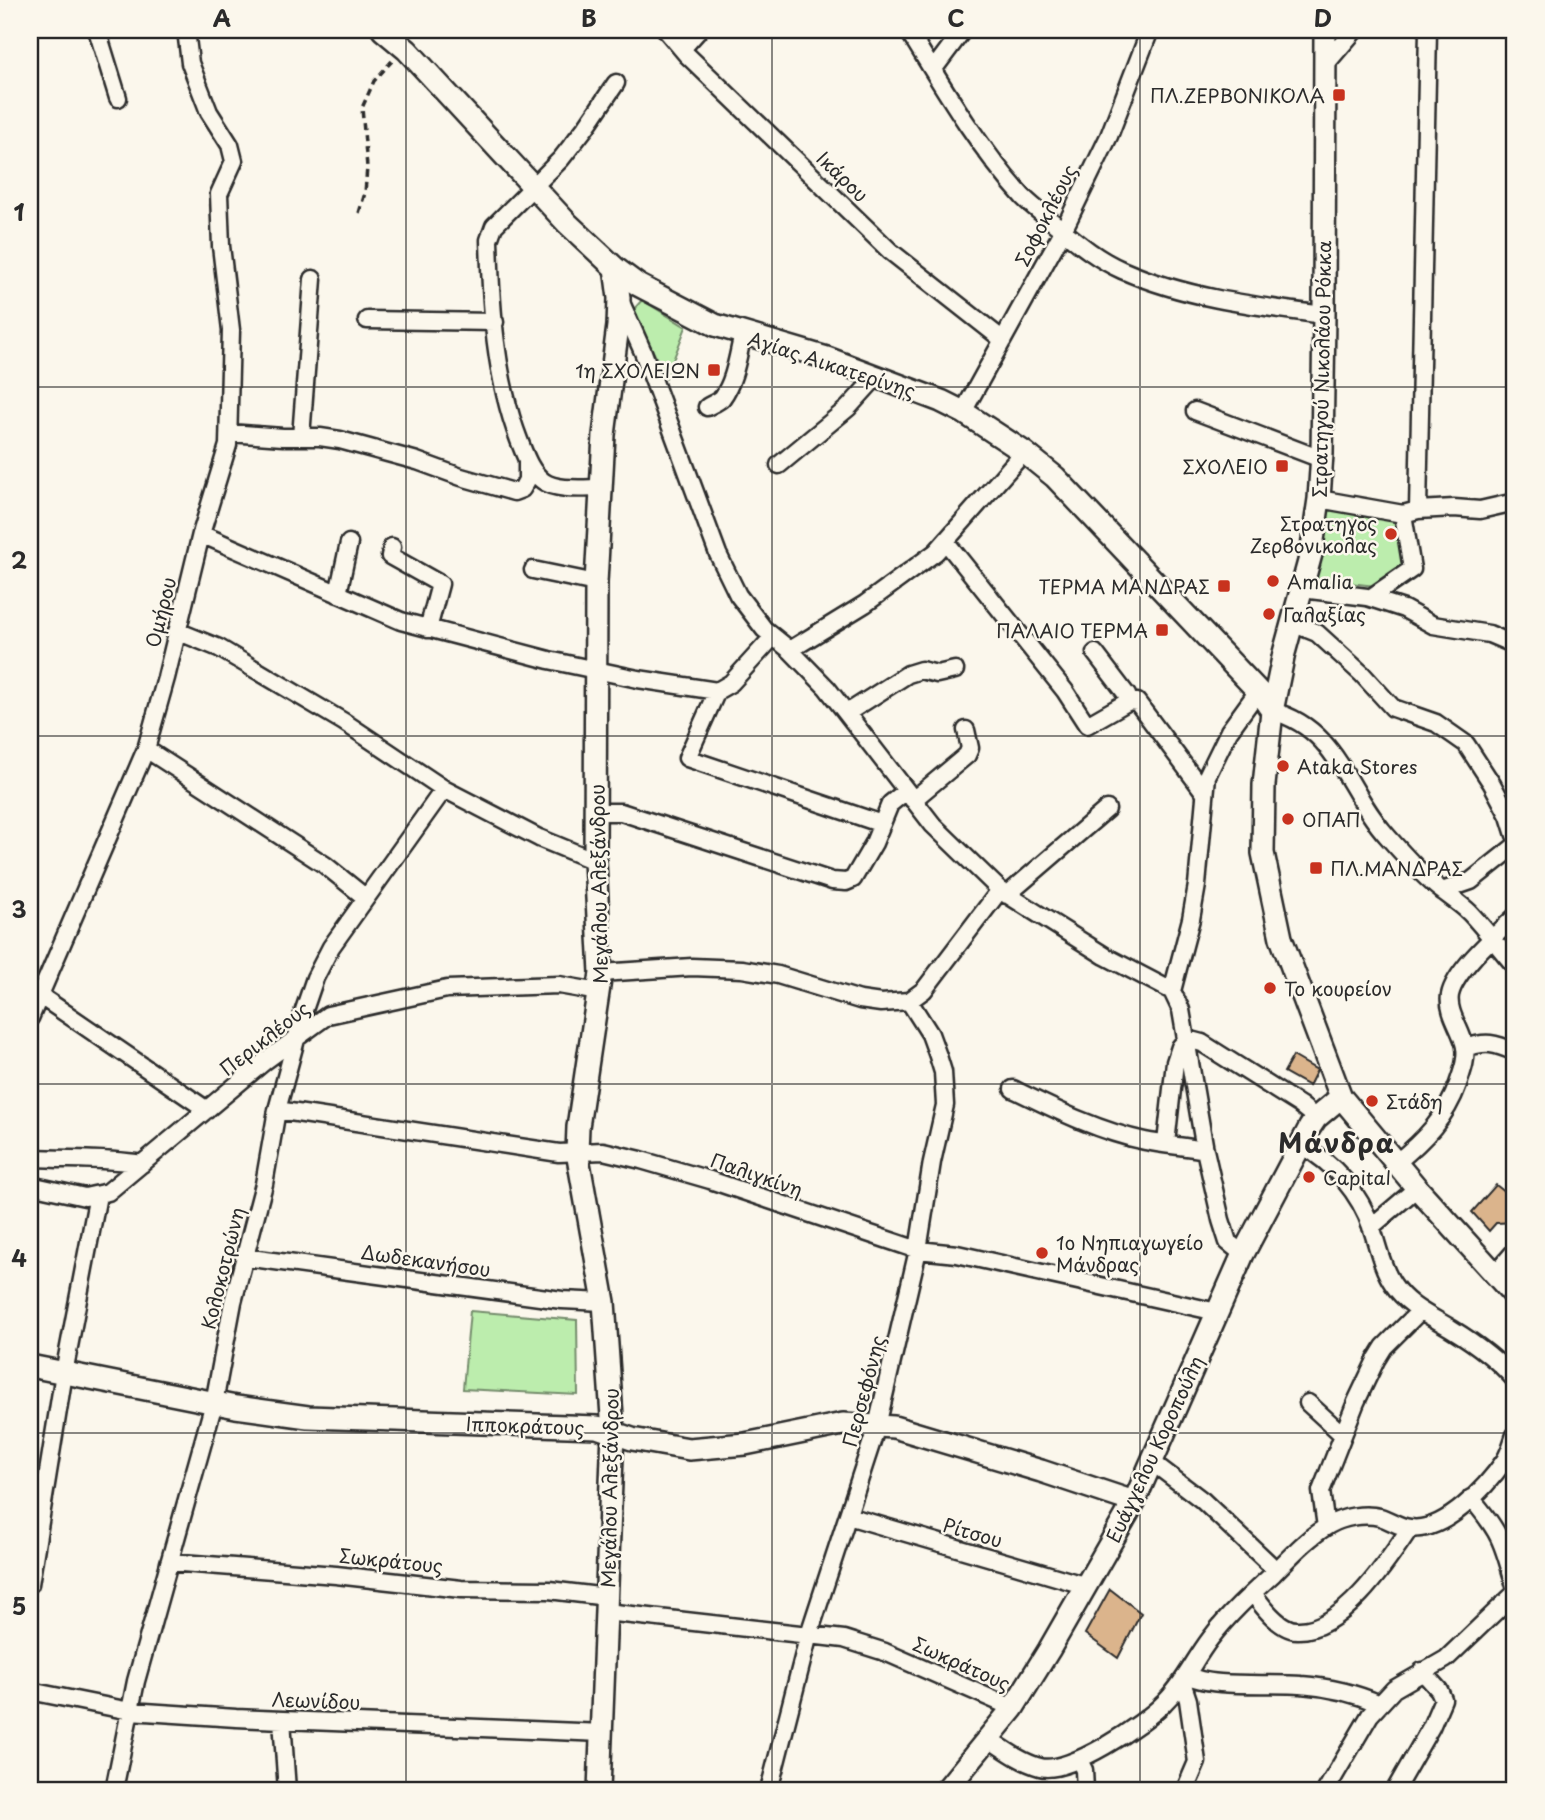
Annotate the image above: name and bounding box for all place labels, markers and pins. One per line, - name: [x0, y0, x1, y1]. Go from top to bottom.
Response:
- place label: ΠΛ.ΖΕΡΒΟΝΙΚΟΛΑ: [1150, 81, 1325, 109]
- marker: ΠΛ.ΖΕΡΒΟΝΙΚΟΛΑ: [1331, 87, 1347, 103]
- place label: 1η ΣΧΟΛΕΙΩΝ: [575, 356, 700, 384]
- marker: 1η ΣΧΟΛΕΙΩΝ: [706, 362, 722, 378]
- place label: ΣΧΟΛΕΙΟ: [1183, 452, 1268, 480]
- marker: ΣΧΟΛΕΙΟ: [1274, 458, 1290, 474]
- place label: Στρατηγος Ζερβονικολας: [1250, 509, 1377, 559]
- marker: Στρατηγος Ζερβονικολας: [1383, 526, 1399, 542]
- place label: Amalia: [1287, 567, 1353, 595]
- place label: ΤΕΡΜΑ ΜΑΝΔΡΑΣ: [1038, 572, 1210, 600]
- marker: Amalia: [1265, 573, 1281, 589]
- marker: ΤΕΡΜΑ ΜΑΝΔΡΑΣ: [1216, 578, 1232, 594]
- place label: Γαλαξίας: [1283, 600, 1366, 628]
- marker: Γαλαξίας: [1261, 606, 1277, 622]
- place label: ΠΑΛΑΙΟ ΤΕΡΜΑ: [996, 616, 1148, 644]
- marker: ΠΑΛΑΙΟ ΤΕΡΜΑ: [1154, 622, 1170, 638]
- place label: Ataka Stores: [1297, 752, 1418, 780]
- marker: Ataka Stores: [1275, 758, 1291, 774]
- place label: ΟΠΑΠ: [1302, 805, 1361, 833]
- marker: ΟΠΑΠ: [1280, 811, 1296, 827]
- place label: ΠΛ.ΜΑΝΔΡΑΣ: [1330, 854, 1463, 882]
- marker: ΠΛ.ΜΑΝΔΡΑΣ: [1308, 860, 1324, 876]
- place label: Το κουρείον: [1284, 974, 1392, 1002]
- marker: Το κουρείον: [1262, 980, 1278, 996]
- place label: Στάδη: [1386, 1087, 1443, 1115]
- marker: Στάδη: [1364, 1093, 1380, 1109]
- place label: Capital: [1323, 1163, 1391, 1191]
- marker: Capital: [1301, 1169, 1317, 1185]
- place label: 1ο Νηπιαγωγείο Μάνδρας: [1056, 1228, 1203, 1278]
- marker: 1ο Νηπιαγωγείο Μάνδρας: [1034, 1245, 1050, 1261]

